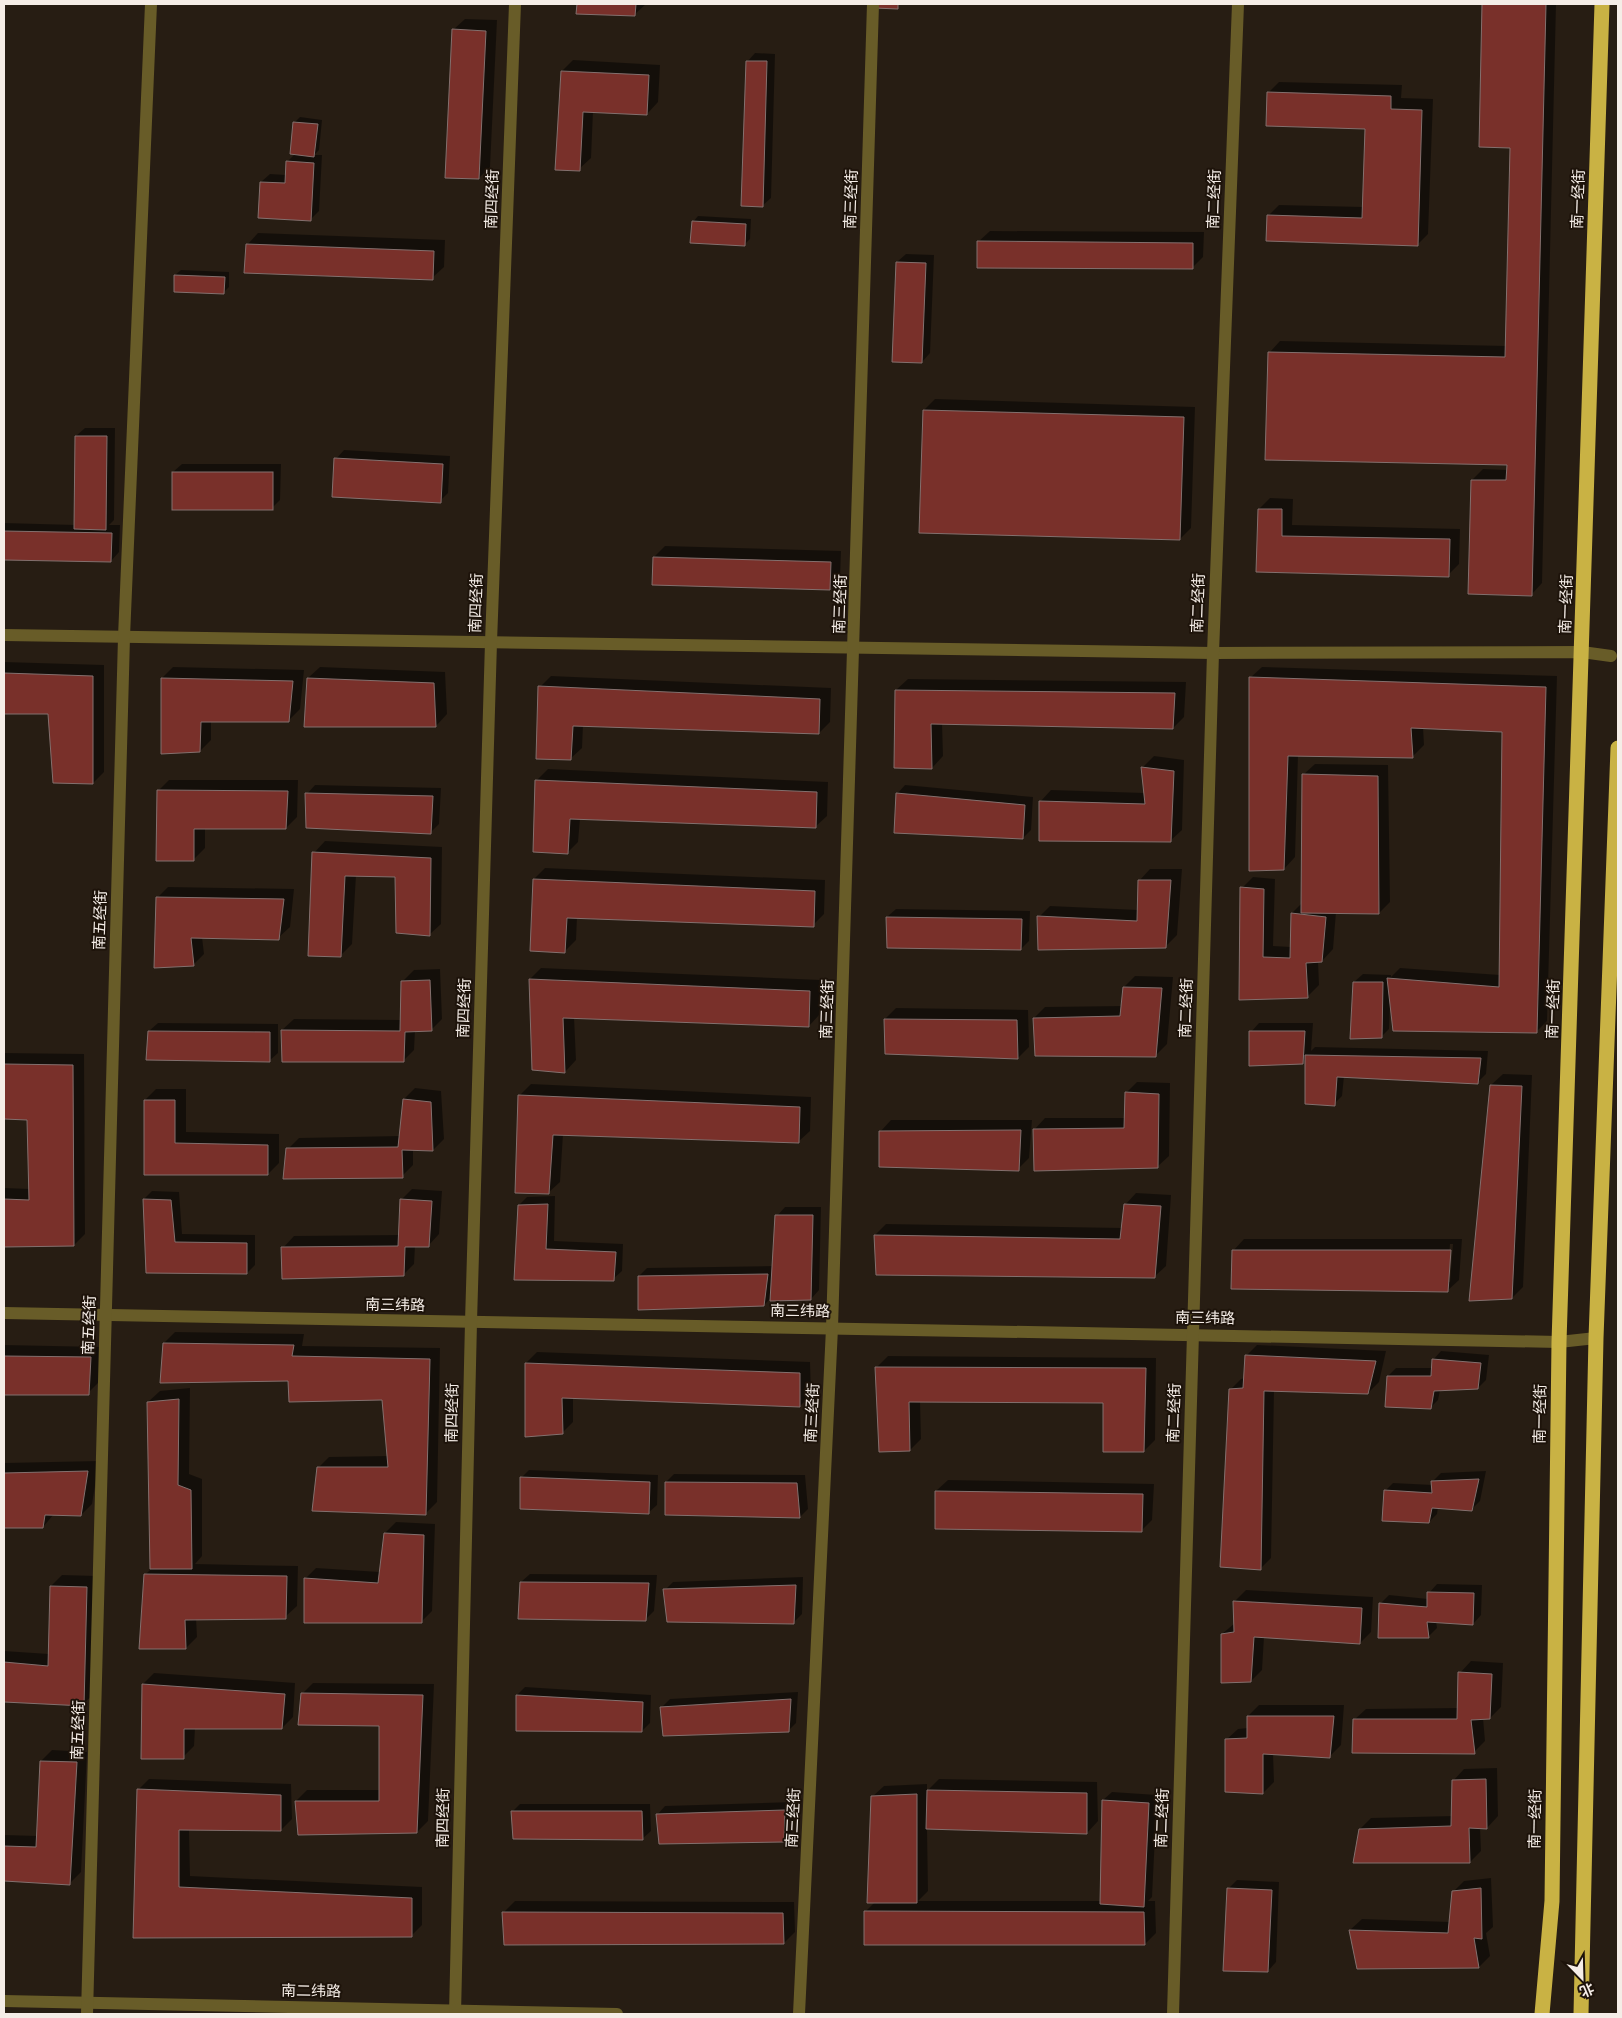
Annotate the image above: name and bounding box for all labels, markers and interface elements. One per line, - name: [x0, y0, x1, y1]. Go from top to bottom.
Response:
- street label: 南四经街: [482, 169, 502, 229]
- street label: 南三经街: [841, 169, 861, 229]
- street label: 南二经街: [1204, 169, 1224, 229]
- street label: 南一经街: [1568, 169, 1588, 229]
- street label: 南四经街: [466, 573, 486, 633]
- street label: 南二经街: [1188, 573, 1208, 633]
- street label: 南三经街: [830, 574, 850, 634]
- street label: 南一经街: [1556, 574, 1576, 634]
- street label: 南五经街: [90, 890, 110, 950]
- street label: 南四经街: [454, 978, 474, 1038]
- street label: 南二经街: [1176, 978, 1196, 1038]
- street label: 南三经街: [817, 979, 837, 1039]
- street label: 南一经街: [1543, 979, 1563, 1039]
- street label: 南五经街: [79, 1295, 99, 1355]
- street label: 南三纬路: [365, 1295, 425, 1315]
- street label: 南三纬路: [770, 1301, 830, 1321]
- street label: 南三纬路: [1175, 1308, 1235, 1328]
- street label: 南四经街: [442, 1383, 462, 1443]
- street label: 南三经街: [801, 1383, 823, 1443]
- street label: 南二经街: [1164, 1383, 1184, 1443]
- street label: 南一经街: [1530, 1384, 1550, 1444]
- street label: 南五经街: [68, 1700, 88, 1760]
- street label: 南四经街: [433, 1788, 453, 1848]
- street label: 南三经街: [782, 1788, 804, 1848]
- street label: 南二经街: [1152, 1788, 1172, 1848]
- street label: 南一经街: [1525, 1789, 1545, 1849]
- north arrow: [1557, 1953, 1607, 2003]
- text: 北: [1577, 1979, 1597, 2000]
- street label: 南二纬路: [281, 1981, 341, 2001]

